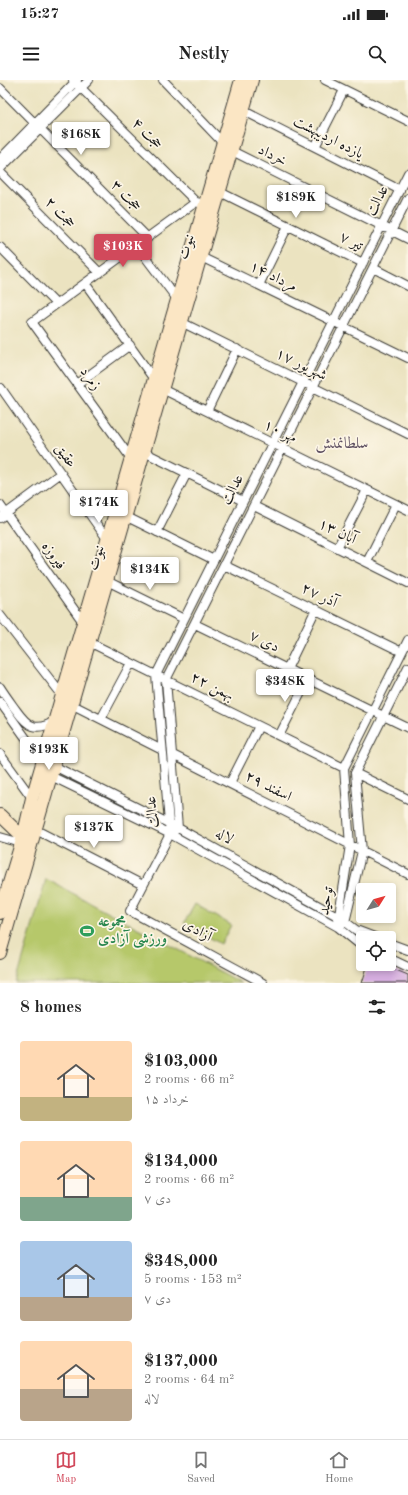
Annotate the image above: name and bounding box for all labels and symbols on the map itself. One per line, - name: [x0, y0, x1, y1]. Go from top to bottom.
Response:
- street label: یازده اردیبهشت: [290, 114, 367, 164]
- street label: حجت ۴: [129, 116, 165, 152]
- pin: $168K: [53, 122, 109, 156]
- street label: خرداد: [255, 143, 289, 169]
- street label: حجت ۳: [108, 178, 144, 214]
- street label: عدالت: [364, 183, 392, 219]
- pin: $189K: [268, 185, 324, 219]
- street label: حجت ۲: [42, 195, 78, 231]
- street label: ۷ تیر: [337, 230, 365, 254]
- street label: نبوت: [176, 233, 198, 261]
- pin: $103K: [95, 234, 151, 268]
- street label: ۱۴ مرداد: [246, 259, 299, 297]
- street label: ۱۷ شهریور: [273, 346, 329, 385]
- street label: زمرد: [75, 364, 103, 395]
- street label: ۱۰ مهر: [261, 418, 299, 447]
- district label: سلطانمنش: [316, 436, 368, 453]
- street label: عقیق: [52, 441, 78, 471]
- street label: عدالت: [219, 472, 247, 508]
- pin: $174K: [71, 490, 127, 524]
- street label: ۱۳ آبان: [316, 514, 361, 548]
- street label: فیروزه: [38, 539, 68, 573]
- street label: نبوت: [86, 544, 108, 572]
- pin: $134K: [122, 557, 178, 591]
- street label: ۲۷ آذر: [299, 578, 342, 612]
- street label: ۷ دی: [247, 628, 281, 656]
- pin: $348K: [257, 669, 313, 703]
- street label: ۲۲ بهمن: [188, 670, 236, 705]
- pin: $193K: [21, 737, 77, 771]
- street label: ۲۹ اسفند: [242, 769, 294, 805]
- street label: عدالت: [144, 795, 162, 829]
- pin: $137K: [66, 815, 122, 849]
- street label: لاله: [213, 826, 235, 848]
- north arrow: [356, 883, 396, 923]
- street label: توحید: [317, 886, 337, 916]
- street label: آزادی: [180, 914, 217, 946]
- place label: مجموعه ورزشی آزادی: [98, 915, 167, 949]
- sports icon: مجموعه ورزشی آزادی: [79, 923, 95, 939]

